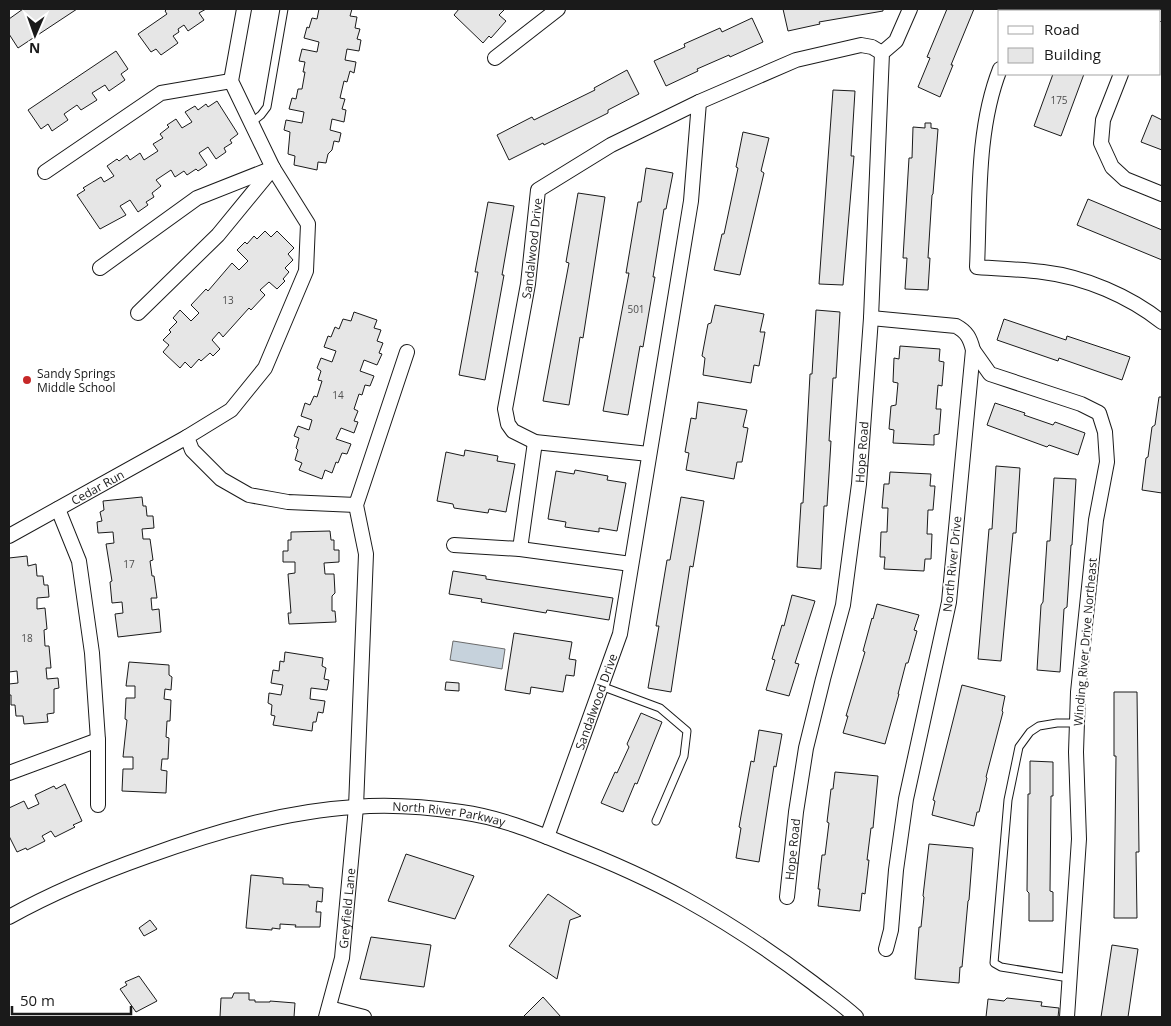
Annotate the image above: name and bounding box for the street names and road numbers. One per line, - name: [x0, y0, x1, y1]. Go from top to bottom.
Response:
- street label: Sandalwood Drive: [517, 197, 546, 300]
- street label: Hope Road: [851, 421, 872, 484]
- street label: Cedar Run: [68, 465, 127, 509]
- street label: North River Drive: [939, 515, 966, 613]
- street label: Winding River Drive Northeast: [1069, 557, 1101, 727]
- street label: Sandalwood Drive: [571, 651, 621, 752]
- street label: North River Parkway: [392, 797, 509, 830]
- street label: Hope Road: [780, 818, 804, 881]
- street label: Greyfield Lane: [334, 867, 359, 949]

